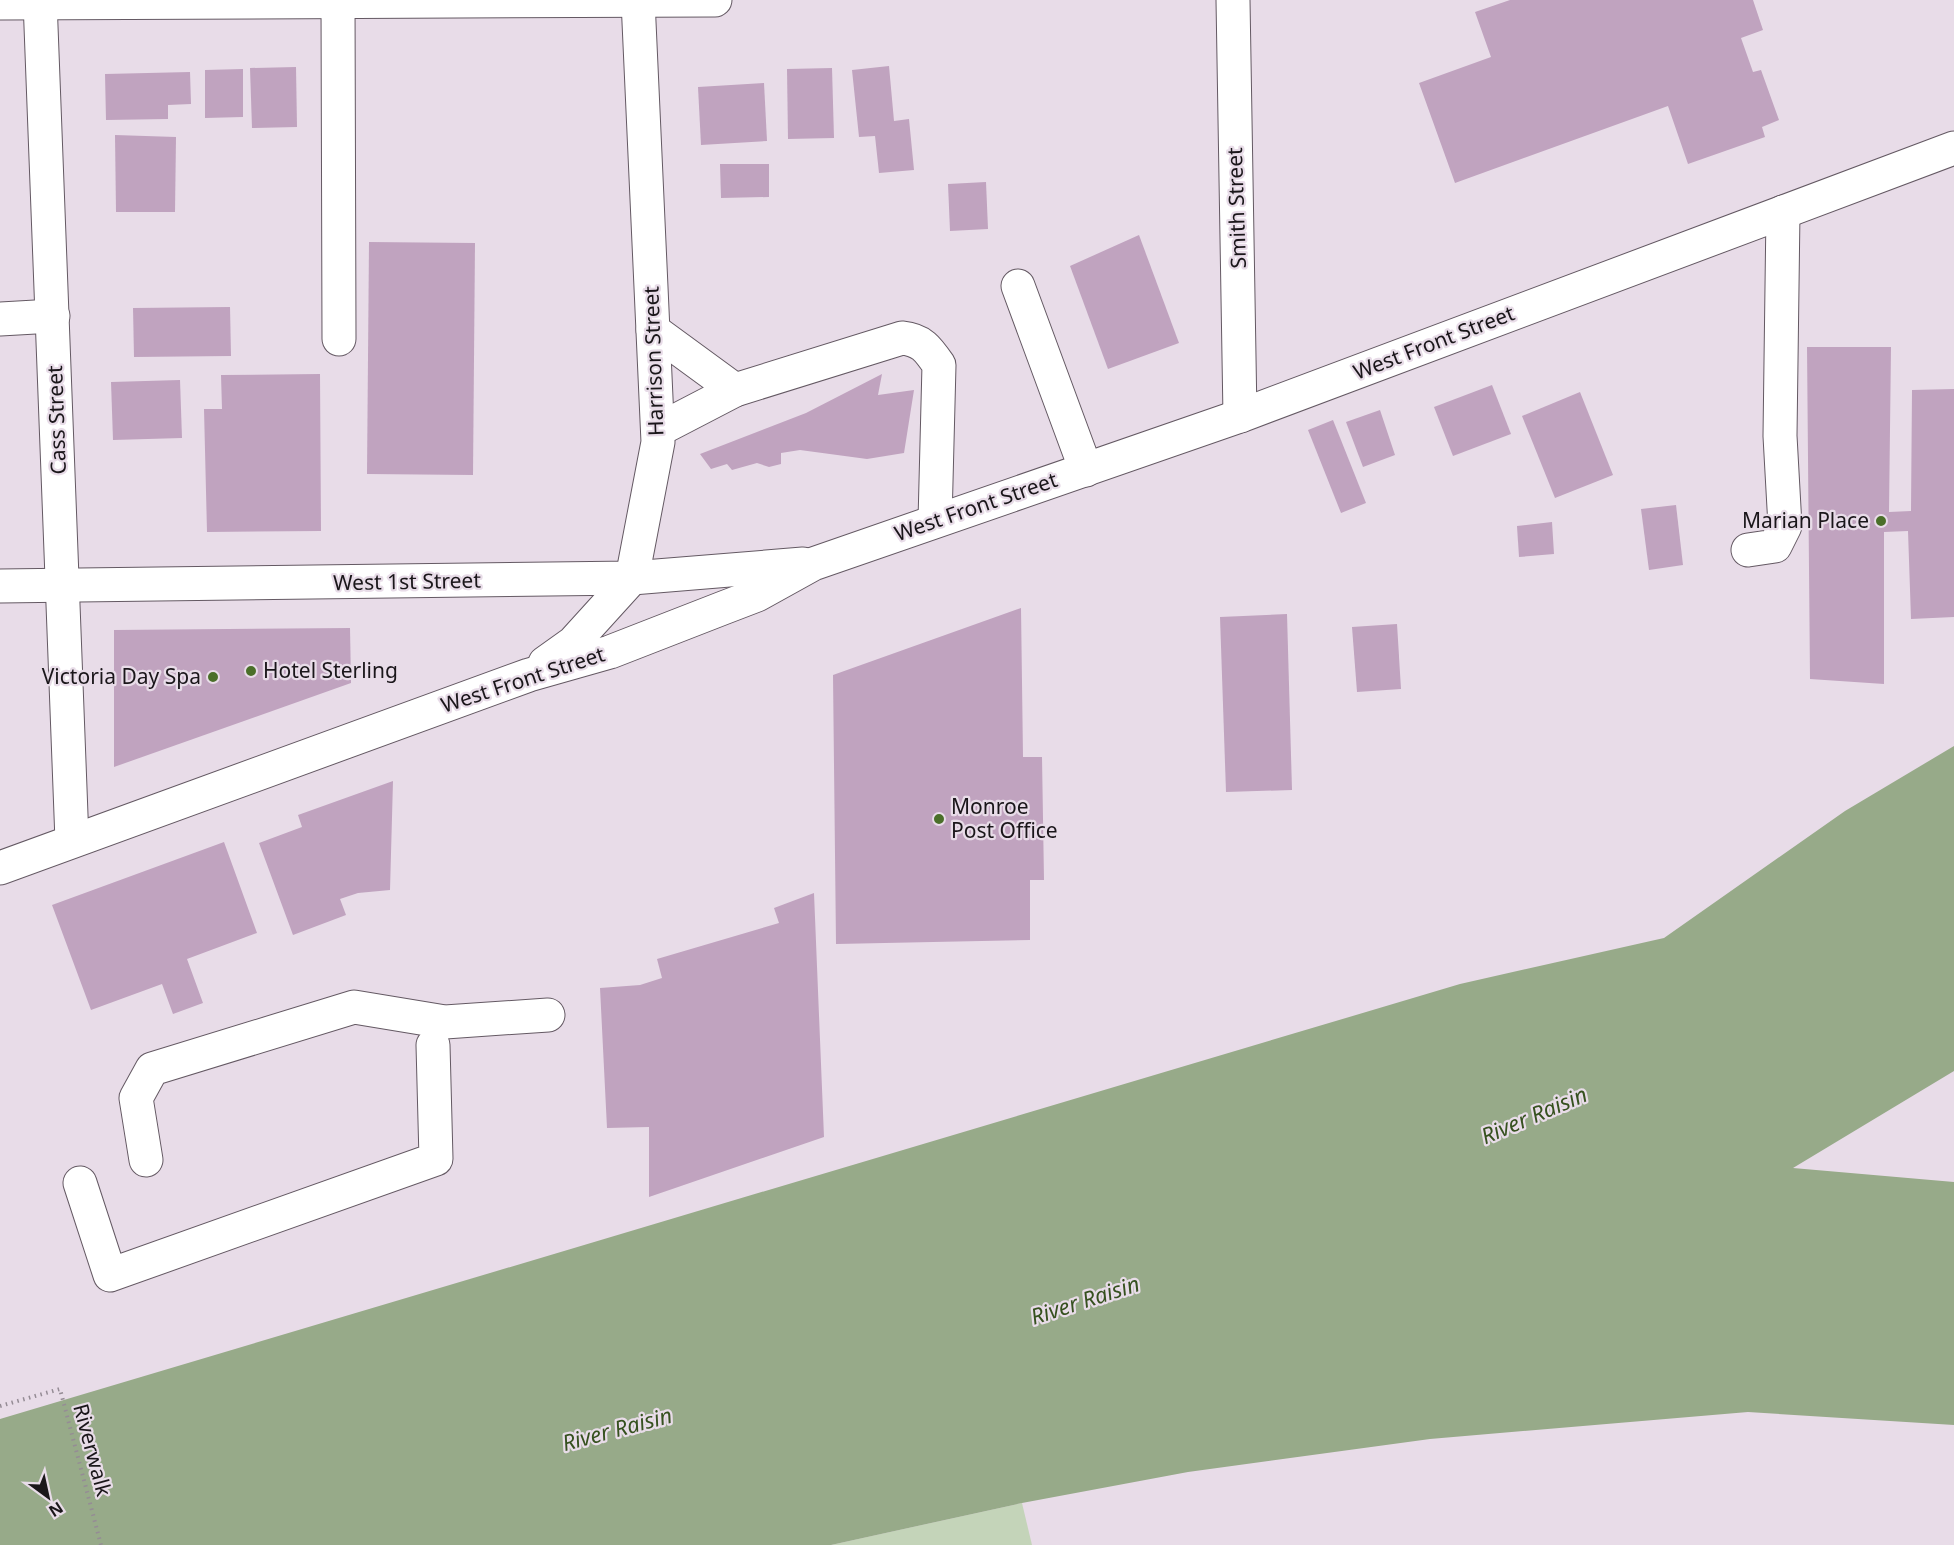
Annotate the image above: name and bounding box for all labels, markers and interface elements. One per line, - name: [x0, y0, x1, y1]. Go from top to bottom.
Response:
- street label: Smith Street: [1220, 147, 1252, 269]
- street label: Harrison Street: [636, 285, 670, 436]
- street label: West Front Street: [1349, 298, 1519, 386]
- street label: Cass Street: [40, 365, 72, 475]
- street label: West Front Street: [890, 465, 1061, 547]
- place label: Marian Place: [1742, 506, 1869, 534]
- marker: Marian Place: [1874, 514, 1888, 528]
- street label: West 1st Street: [333, 566, 482, 596]
- street label: West Front Street: [437, 639, 609, 719]
- place label: Hotel Sterling: [263, 656, 398, 684]
- place label: Victoria Day Spa: [42, 662, 201, 690]
- marker: Hotel Sterling: [244, 664, 258, 678]
- marker: Victoria Day Spa: [206, 670, 220, 684]
- place label: Monroe Post Office: [951, 792, 1058, 844]
- marker: Monroe Post Office: [932, 812, 946, 826]
- water label: River Raisin: [1476, 1078, 1591, 1150]
- water label: River Raisin: [1026, 1267, 1143, 1331]
- water label: River Raisin: [558, 1399, 675, 1457]
- street label: Riverwalk: [67, 1400, 119, 1500]
- north arrow: [18, 1467, 78, 1527]
- text: N: [45, 1497, 68, 1522]

